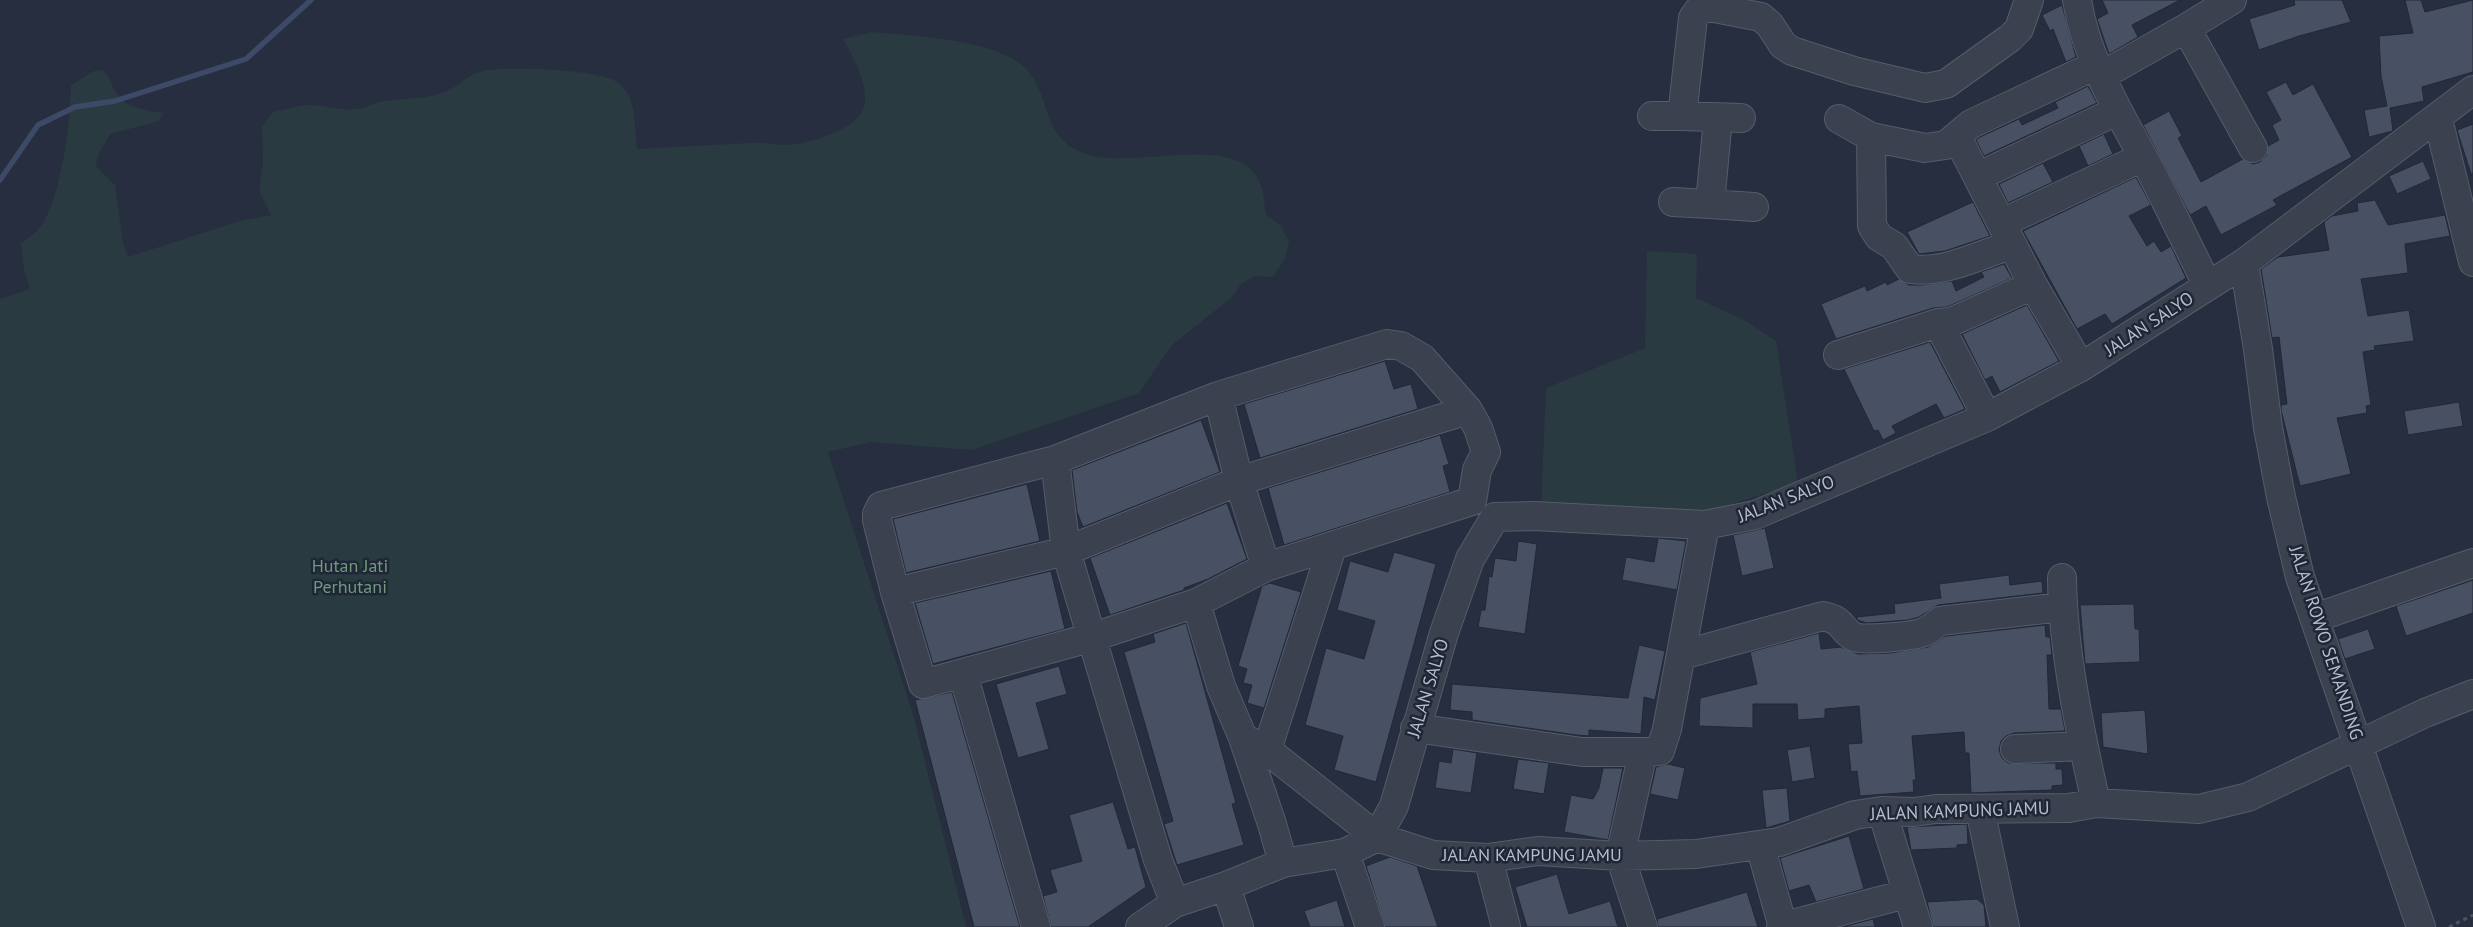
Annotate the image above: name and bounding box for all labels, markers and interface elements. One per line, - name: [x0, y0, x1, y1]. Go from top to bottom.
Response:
- street label: JALAN SALYO: [2099, 286, 2198, 361]
- street label: JALAN SALYO: [1733, 470, 1837, 528]
- street label: JALAN ROWO SEMANDING: [2284, 542, 2369, 743]
- park label: Hutan Jati Perhutani: [312, 554, 388, 598]
- street label: JALAN SALYO: [1401, 636, 1453, 741]
- street label: JALAN KAMPUNG JAMU: [1869, 796, 2050, 825]
- street label: JALAN KAMPUNG JAMU: [1441, 843, 1622, 866]

